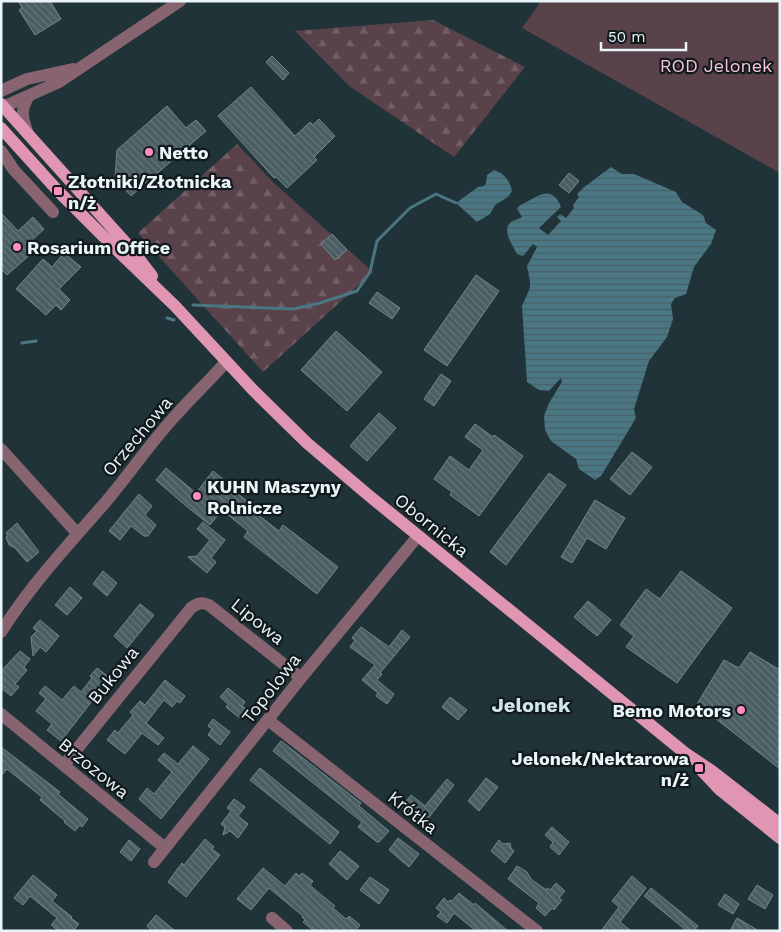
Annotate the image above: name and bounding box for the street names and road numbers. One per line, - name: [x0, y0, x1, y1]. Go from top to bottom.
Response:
- street label: Orzechowa: [98, 392, 176, 480]
- street label: Obornicka: [391, 489, 473, 561]
- street label: Lipowa: [227, 593, 289, 649]
- street label: Bukowa: [83, 642, 143, 708]
- street label: Topolowa: [237, 649, 305, 727]
- street label: Brzozowa: [55, 733, 133, 803]
- street label: Krótka: [384, 786, 442, 838]

